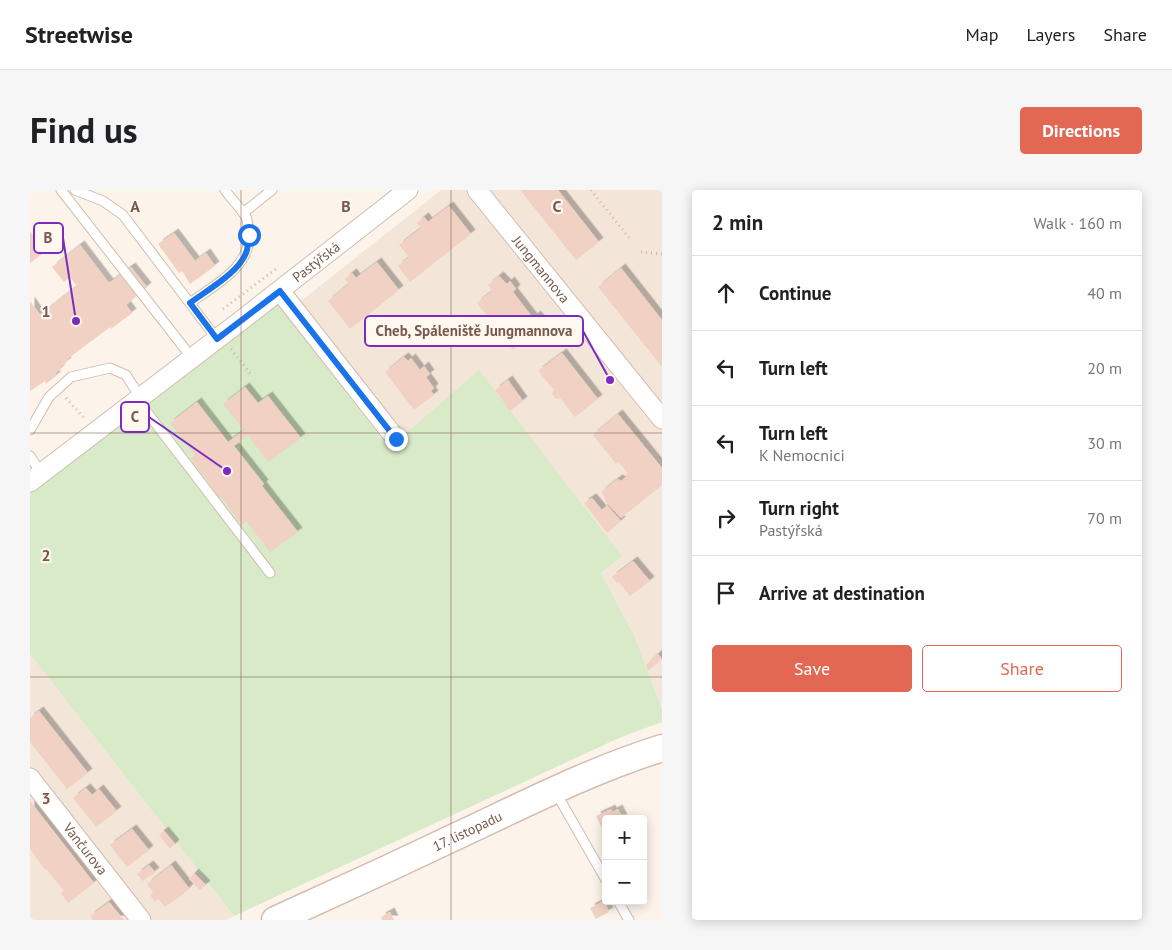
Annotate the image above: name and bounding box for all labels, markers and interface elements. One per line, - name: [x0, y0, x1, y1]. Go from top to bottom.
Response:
- text: Streetwise: [25, 19, 133, 50]
- text: Map: [966, 23, 998, 46]
- text: Layers: [1026, 23, 1075, 46]
- text: Share: [1103, 23, 1147, 46]
- text: Find us: [30, 107, 138, 153]
- button: Directions: [1020, 107, 1142, 154]
- text: A: [130, 196, 140, 216]
- text: B: [341, 196, 351, 216]
- text: C: [553, 196, 562, 216]
- text: 2 min: [712, 209, 763, 236]
- text: Walk · 160 m: [1033, 213, 1122, 233]
- callout: B: [34, 223, 63, 253]
- route start: [238, 224, 261, 247]
- text: B: [44, 228, 53, 247]
- street label: Jungmannova: [508, 231, 574, 307]
- street label: Pastýřská: [289, 238, 344, 286]
- icon: ahead: [712, 279, 740, 307]
- text: Continue: [759, 281, 831, 305]
- text: 40 m: [1087, 283, 1122, 303]
- text: 1: [41, 301, 51, 321]
- callout: Cheb, Spáleniště Jungmannova: [365, 316, 583, 346]
- text: Cheb, Spáleniště Jungmannova: [376, 321, 572, 340]
- icon: left: [712, 354, 740, 382]
- text: Turn left: [759, 356, 828, 380]
- text: 20 m: [1087, 358, 1122, 378]
- callout: C: [121, 402, 149, 432]
- text: C: [131, 407, 140, 426]
- text: Turn left: [759, 421, 828, 445]
- route end: [385, 428, 408, 451]
- icon: left: [712, 429, 740, 457]
- text: 30 m: [1087, 433, 1122, 453]
- text: K Nemocnici: [759, 445, 845, 465]
- text: Turn right: [759, 496, 839, 520]
- icon: right: [712, 504, 740, 532]
- text: 70 m: [1087, 508, 1122, 528]
- text: Pastýřská: [759, 520, 823, 540]
- text: 2: [41, 545, 51, 565]
- icon: arrive: [712, 579, 740, 607]
- text: Arrive at destination: [759, 581, 925, 605]
- button: Save: [712, 645, 912, 692]
- button: Share: [922, 645, 1122, 692]
- text: 3: [41, 788, 51, 808]
- street label: 17. listopadu: [430, 807, 505, 855]
- map controls: [602, 815, 647, 905]
- button: +: [602, 815, 647, 860]
- street label: Vančurova: [59, 818, 112, 879]
- button: −: [602, 860, 647, 905]

